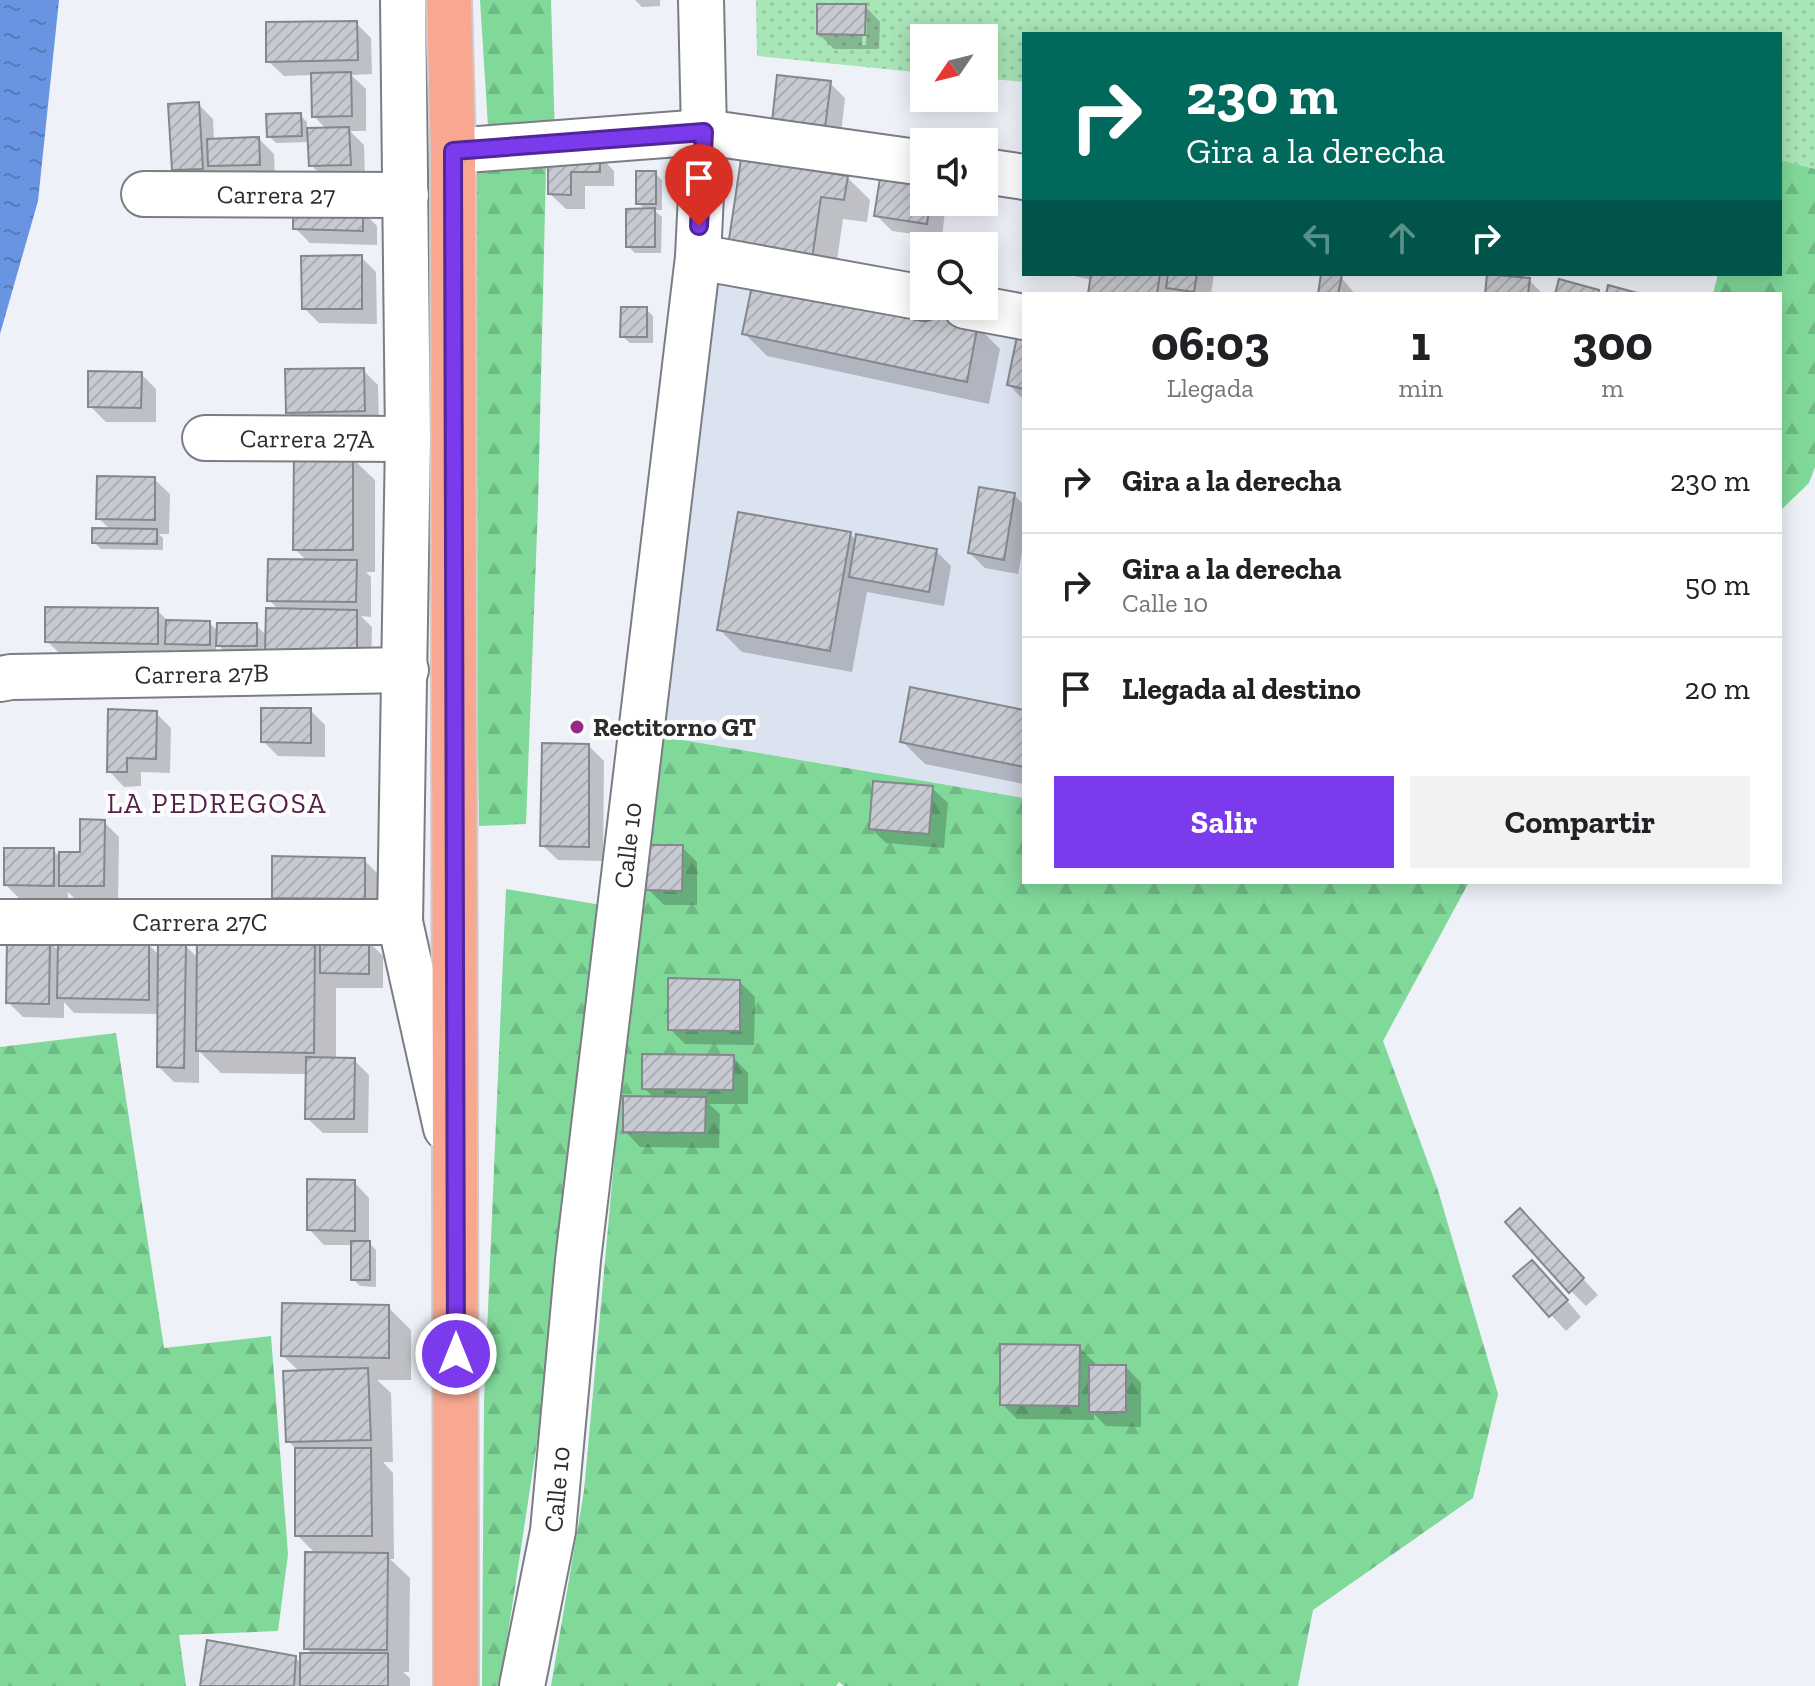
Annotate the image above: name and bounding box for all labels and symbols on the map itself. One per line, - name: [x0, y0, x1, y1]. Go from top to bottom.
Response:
- north arrow: [910, 24, 998, 112]
- pin: [665, 144, 733, 226]
- street label: Carrera 27: [217, 178, 335, 211]
- street label: Carrera 27A: [240, 422, 375, 455]
- street label: Carrera 27B: [134, 656, 269, 691]
- place label: Rectitorno GT: [593, 711, 756, 743]
- marker: Rectitorno GT: [568, 718, 586, 736]
- district label: LA PEDREGOSA: [107, 787, 327, 820]
- street label: Calle 10: [607, 800, 649, 890]
- street label: Carrera 27C: [132, 906, 268, 938]
- position arrow: [414, 1312, 498, 1396]
- street label: Calle 10: [537, 1445, 577, 1534]

